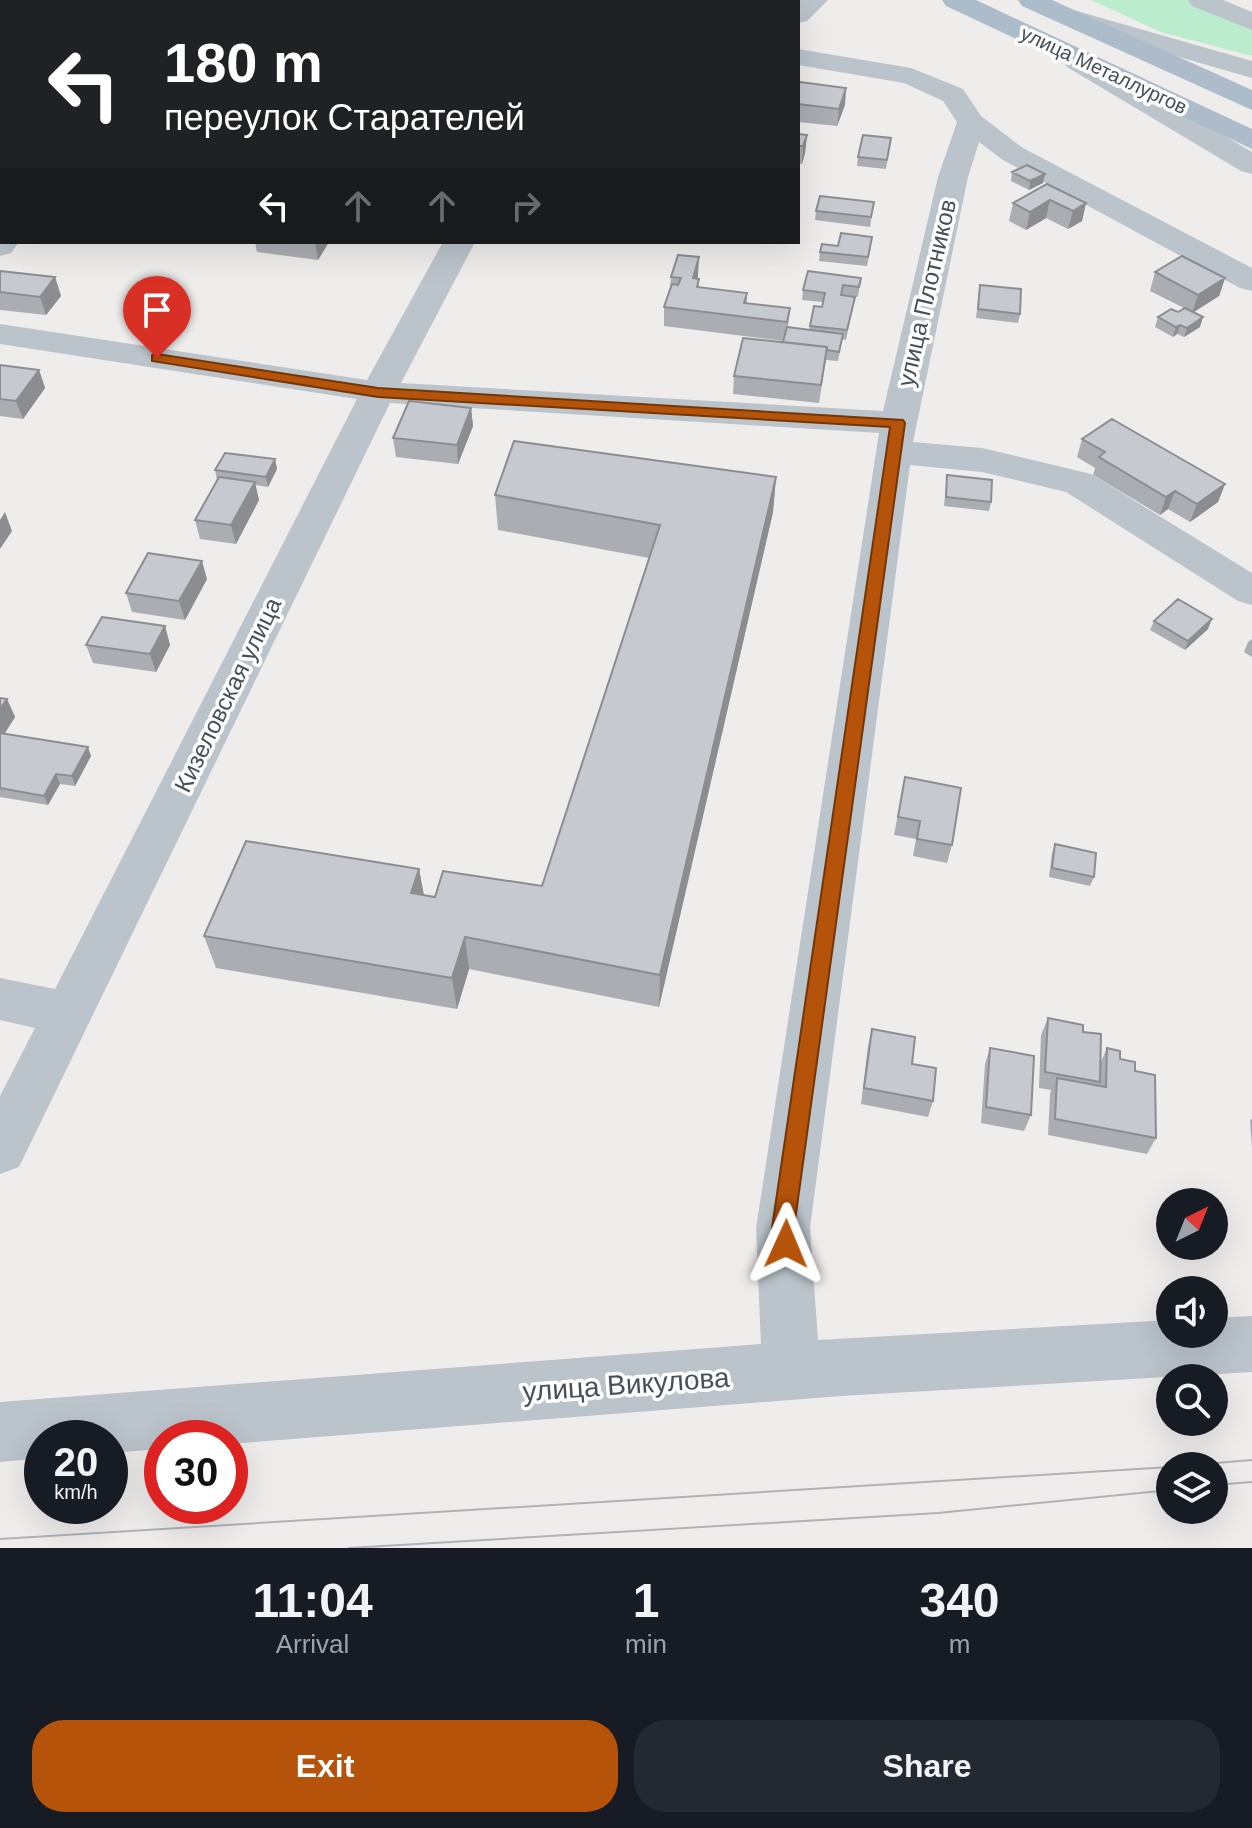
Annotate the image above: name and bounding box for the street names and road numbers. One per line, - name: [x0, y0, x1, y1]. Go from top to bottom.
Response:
- street label: улица Металлургов: [1017, 22, 1191, 118]
- street label: улица Плотников: [892, 197, 961, 389]
- street label: Кизеловская улица: [169, 593, 287, 796]
- street label: улица Викулова: [522, 1362, 731, 1407]

